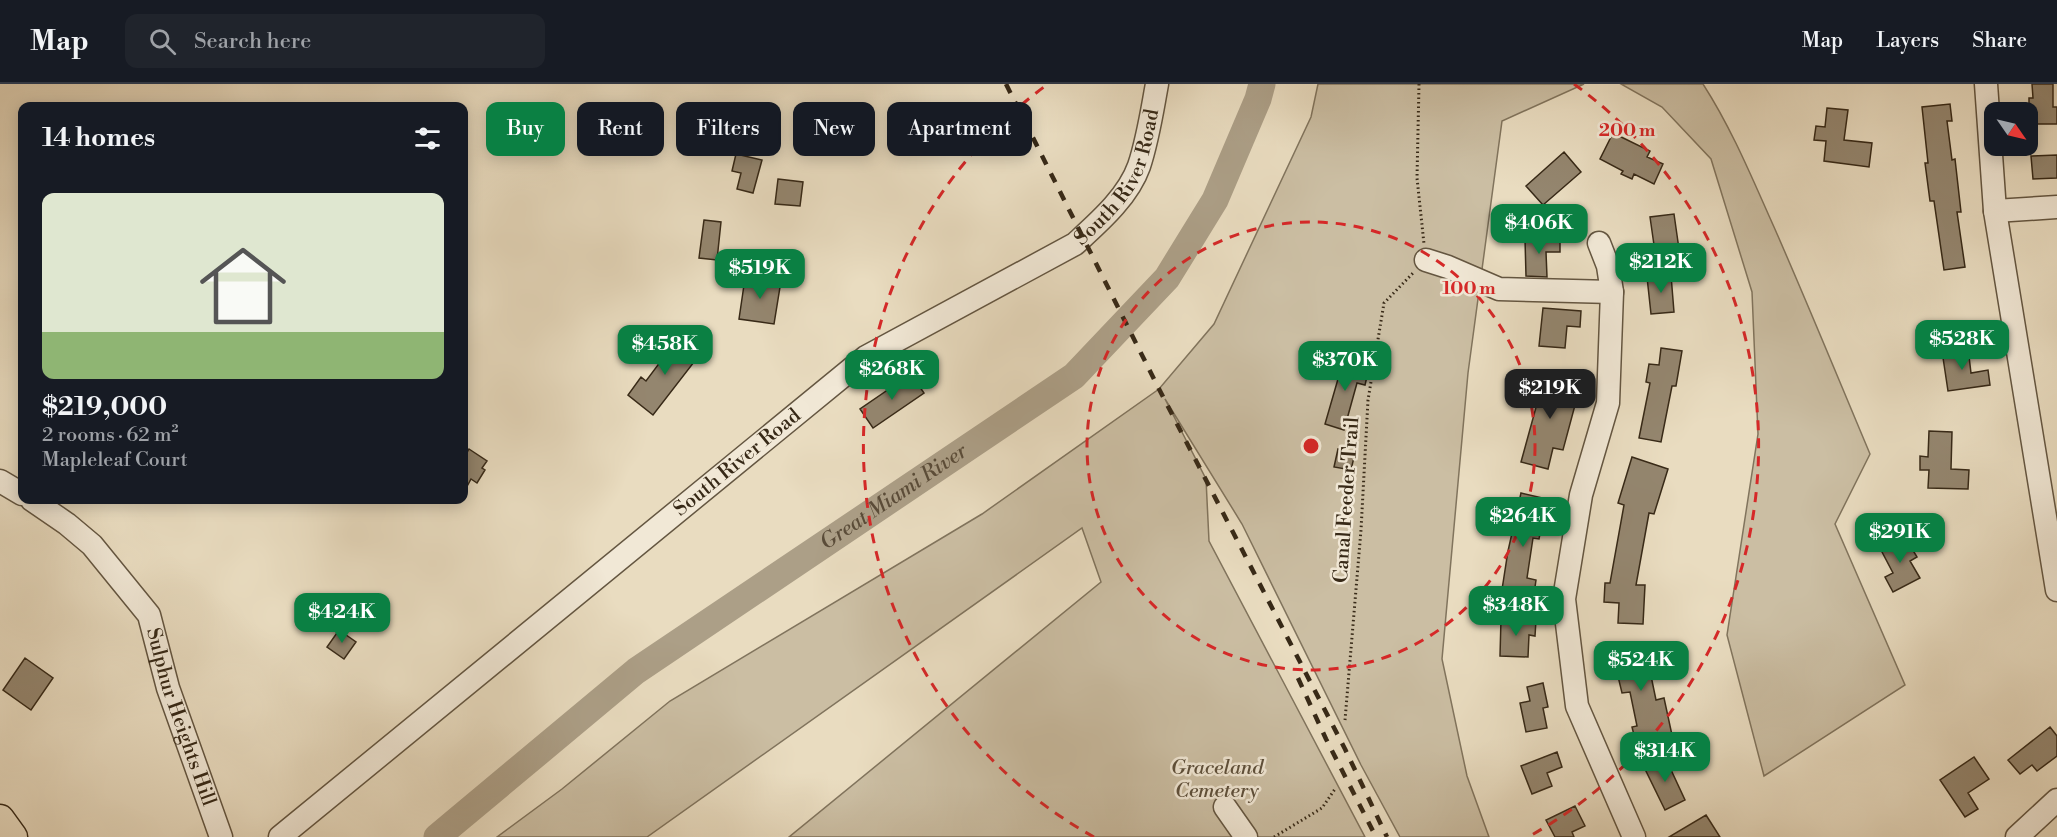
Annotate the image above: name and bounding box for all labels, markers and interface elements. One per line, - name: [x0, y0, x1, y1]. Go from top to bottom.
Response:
- search box: [125, 14, 545, 68]
- text: Map: [30, 24, 89, 59]
- icon: search: [146, 25, 179, 58]
- text: Search here: [194, 28, 311, 55]
- text: Map: [1802, 28, 1843, 54]
- text: Layers: [1876, 28, 1939, 54]
- text: Share: [1972, 28, 2027, 54]
- chip: Buy: [486, 102, 565, 156]
- chip: Rent: [577, 102, 664, 156]
- chip: Filters: [676, 102, 781, 156]
- chip: New: [793, 102, 875, 156]
- chip: Apartment: [887, 102, 1032, 156]
- north arrow: [1984, 102, 2038, 156]
- map controls: [1984, 102, 2038, 156]
- street label: South River Road: [1069, 106, 1165, 251]
- text: 200 m: [1599, 119, 1656, 142]
- text: 14 homes: [42, 122, 155, 154]
- icon: filters: [411, 122, 444, 155]
- pin: $406K: [1497, 204, 1581, 255]
- text: $406K: [1505, 211, 1573, 236]
- icon: home: [189, 232, 297, 340]
- pin: $212K: [1619, 243, 1703, 294]
- pin: $519K: [718, 249, 802, 300]
- text: $212K: [1629, 250, 1693, 275]
- text: $519K: [729, 256, 791, 281]
- text: 100 m: [1442, 277, 1496, 300]
- pin: $528K: [1920, 320, 2004, 371]
- pin: $458K: [623, 325, 707, 376]
- text: $528K: [1929, 327, 1995, 352]
- text: $458K: [632, 332, 698, 357]
- pin: $370K: [1303, 341, 1387, 392]
- text: $370K: [1312, 348, 1378, 373]
- pin: $268K: [850, 350, 934, 401]
- text: $268K: [859, 357, 925, 382]
- pin: $219K: [1508, 369, 1592, 420]
- text: $219K: [1519, 376, 1581, 401]
- text: $219,000: [42, 391, 167, 423]
- street label: South River Road: [669, 403, 806, 522]
- street label: Canal Feeder Trail: [1329, 416, 1365, 584]
- text: 2 rooms · 62 m²: [42, 423, 178, 448]
- centre of rings: [1301, 436, 1321, 456]
- water label: Great Miami River: [815, 438, 973, 556]
- text: Mapleleaf Court: [42, 448, 188, 473]
- pin: $264K: [1481, 497, 1565, 548]
- text: $264K: [1490, 504, 1557, 529]
- pin: $291K: [1858, 513, 1942, 564]
- text: $291K: [1869, 520, 1931, 545]
- pin: $348K: [1474, 586, 1558, 637]
- pin: $424K: [300, 593, 384, 644]
- text: $348K: [1483, 593, 1549, 618]
- text: $424K: [308, 600, 376, 625]
- street label: Sulphur Heights Hill: [140, 625, 221, 809]
- pin: $524K: [1599, 641, 1683, 692]
- text: $524K: [1608, 648, 1674, 673]
- pin: $314K: [1623, 732, 1707, 783]
- text: $314K: [1634, 739, 1696, 764]
- park label: Graceland Cemetery: [1171, 756, 1264, 804]

